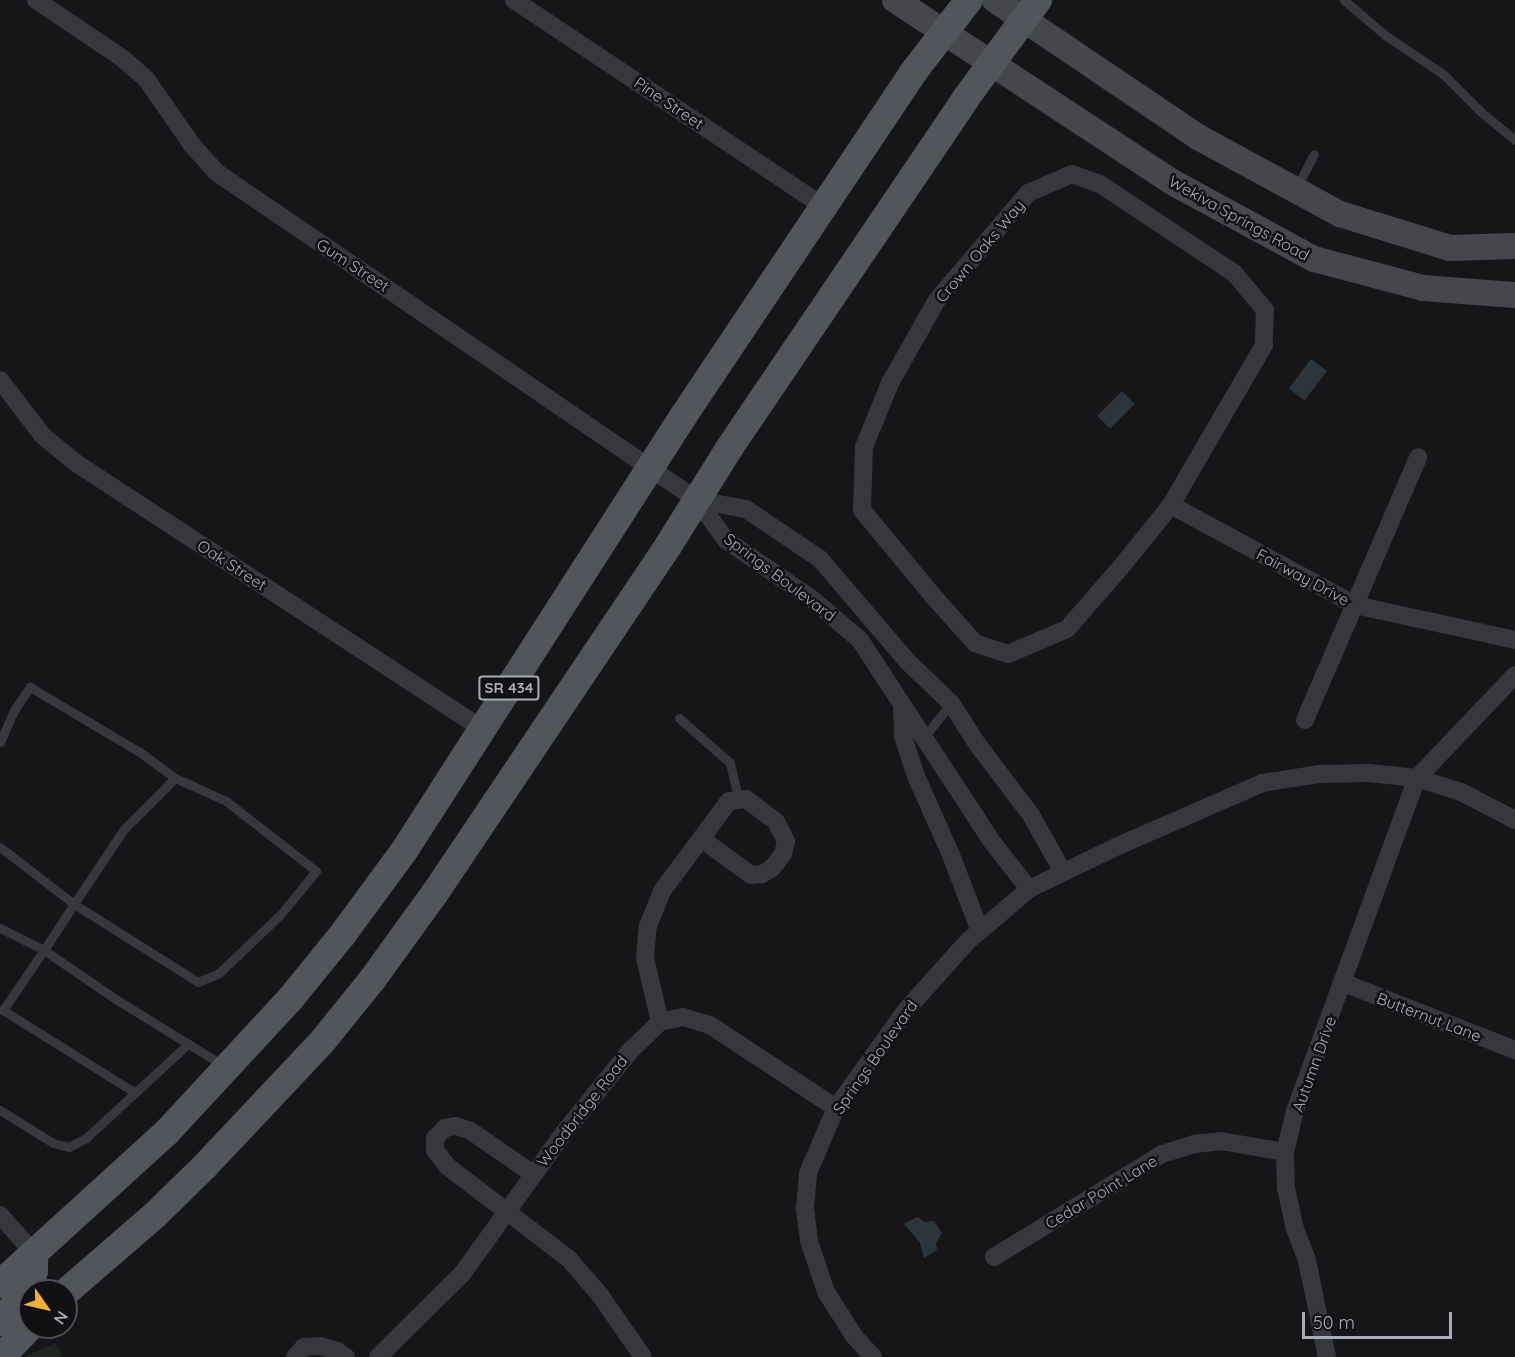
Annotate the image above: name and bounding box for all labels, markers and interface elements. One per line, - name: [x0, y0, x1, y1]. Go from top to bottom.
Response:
- street label: Pine Street: [631, 73, 707, 133]
- street label: Wekiva Springs Road: [1165, 171, 1313, 265]
- street label: Crown Oaks Way: [932, 196, 1028, 306]
- street label: Gum Street: [313, 234, 393, 296]
- street label: Springs Boulevard: [721, 529, 839, 625]
- street label: Oak Street: [194, 536, 270, 594]
- street label: Fairway Drive: [1253, 544, 1353, 610]
- road number: SR 434: [478, 676, 540, 700]
- street label: Butternut Lane: [1374, 988, 1484, 1046]
- street label: Springs Boulevard: [829, 996, 921, 1118]
- street label: Autumn Drive: [1288, 1013, 1340, 1115]
- street label: Woodbridge Road: [533, 1052, 631, 1170]
- street label: Cedar Point Lane: [1041, 1151, 1161, 1233]
- north arrow: [18, 1279, 78, 1339]
- scale bar: [1305, 1300, 1455, 1338]
- text: N: [50, 1307, 73, 1328]
- text: 50 m: [1313, 1311, 1355, 1334]

